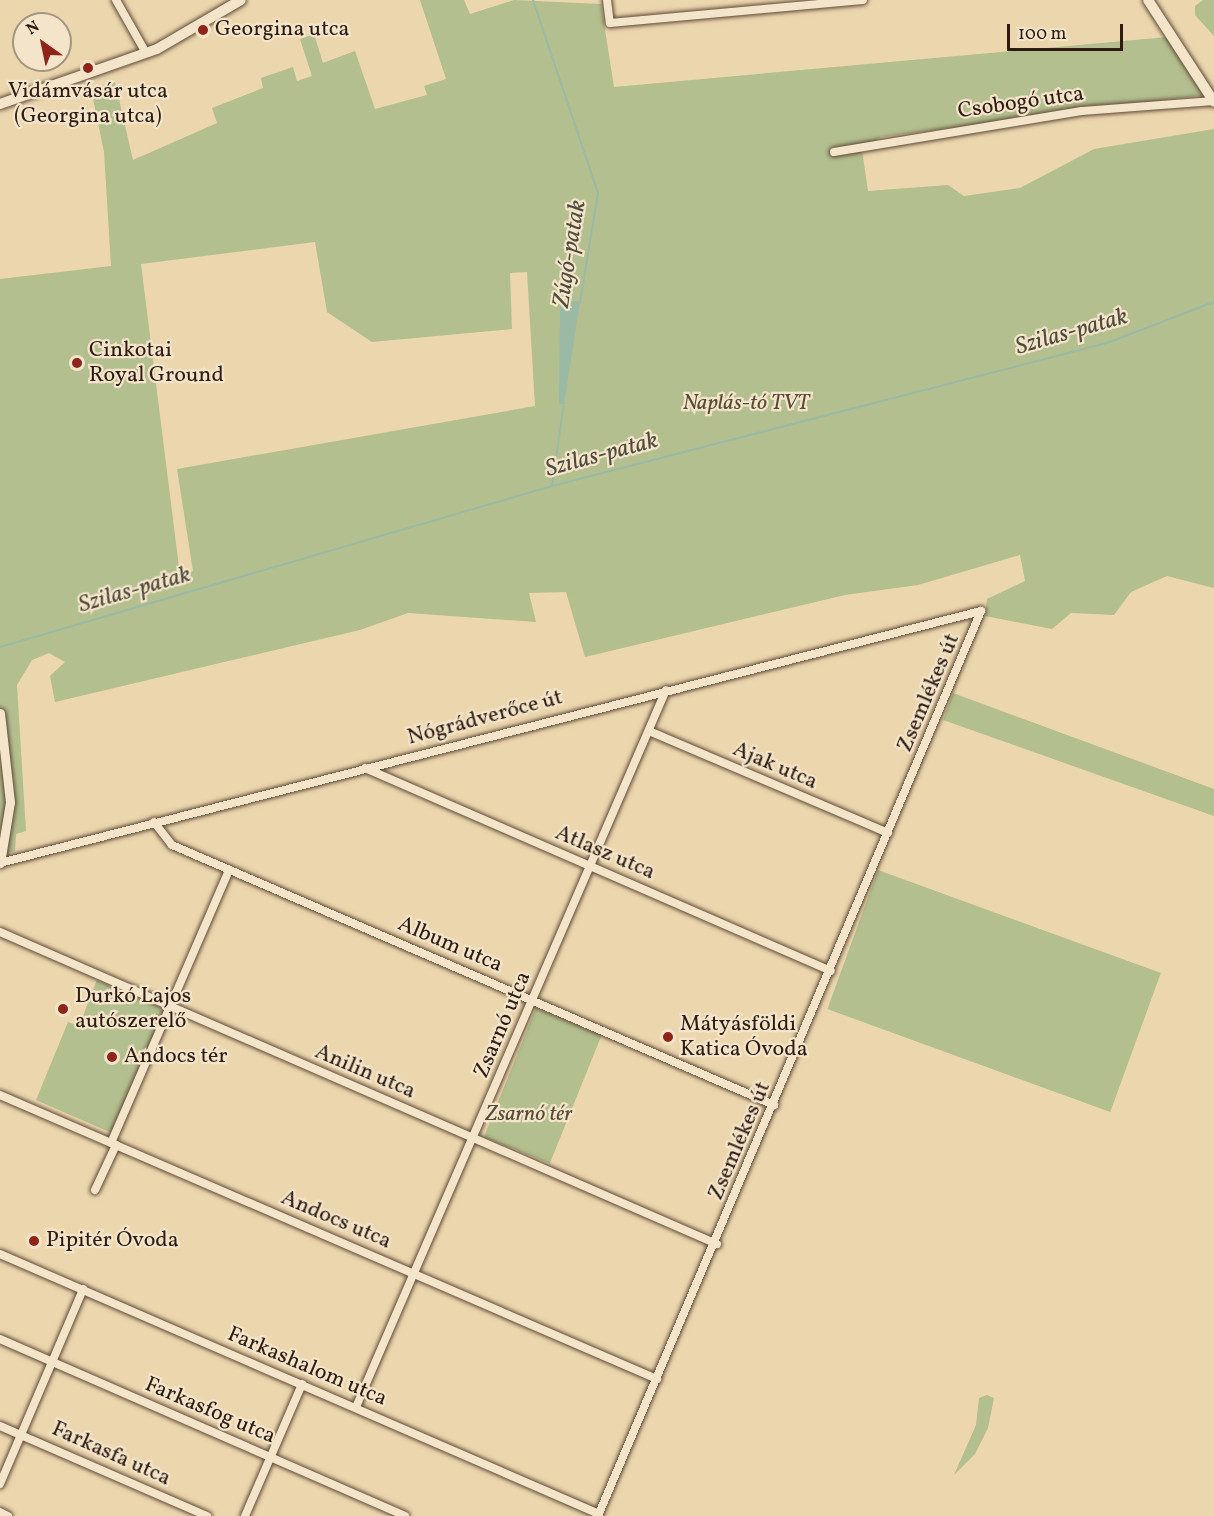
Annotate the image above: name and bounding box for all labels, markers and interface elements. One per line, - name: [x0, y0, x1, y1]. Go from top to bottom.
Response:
- north arrow: [12, 12, 72, 72]
- scale bar: [1010, 12, 1126, 50]
- text: N: [22, 16, 44, 41]
- place label: Georgina utca: [215, 17, 349, 43]
- text: 100 m: [1018, 22, 1067, 47]
- marker: Georgina utca: [196, 23, 210, 37]
- marker: Vidámvásár utca (Georgina utca): [81, 61, 95, 75]
- place label: Vidámvásár utca (Georgina utca): [8, 78, 168, 130]
- street label: Csobogó utca: [956, 81, 1086, 125]
- water label: Zúgó-patak: [548, 198, 594, 310]
- water label: Szilas-patak: [1013, 303, 1131, 363]
- place label: Cinkotai Royal Ground: [89, 337, 224, 388]
- marker: Cinkotai Royal Ground: [70, 356, 84, 370]
- park label: Naplás-tó TVT: [683, 391, 809, 417]
- water label: Szilas-patak: [543, 427, 661, 485]
- water label: Szilas-patak: [76, 561, 194, 621]
- street label: Zsemlékes út: [892, 630, 966, 756]
- street label: Nógrádverőce út: [405, 685, 565, 751]
- street label: Ajak utca: [729, 736, 821, 796]
- street label: Atlasz utca: [551, 820, 659, 886]
- street label: Album utca: [394, 911, 506, 979]
- street label: Zsarnó utca: [469, 968, 537, 1082]
- place label: Durkó Lajos autószerelő: [75, 983, 191, 1034]
- marker: Durkó Lajos autószerelő: [56, 1002, 70, 1016]
- place label: Mátyásföldi Katica Óvoda: [680, 1011, 808, 1062]
- marker: Mátyásföldi Katica Óvoda: [661, 1030, 675, 1044]
- street label: Anilin utca: [311, 1039, 419, 1105]
- place label: Andocs tér: [124, 1044, 228, 1070]
- marker: Andocs tér: [105, 1050, 119, 1064]
- street label: Zsemlékes út: [703, 1078, 777, 1204]
- park label: Zsarnó tér: [485, 1102, 573, 1128]
- street label: Andocs utca: [277, 1185, 395, 1255]
- place label: Pipitér Óvoda: [46, 1228, 179, 1254]
- marker: Pipitér Óvoda: [27, 1234, 41, 1248]
- street label: Farkashalom utca: [223, 1322, 391, 1412]
- street label: Farkasfog utca: [141, 1372, 279, 1450]
- street label: Farkasfa utca: [47, 1416, 175, 1492]

